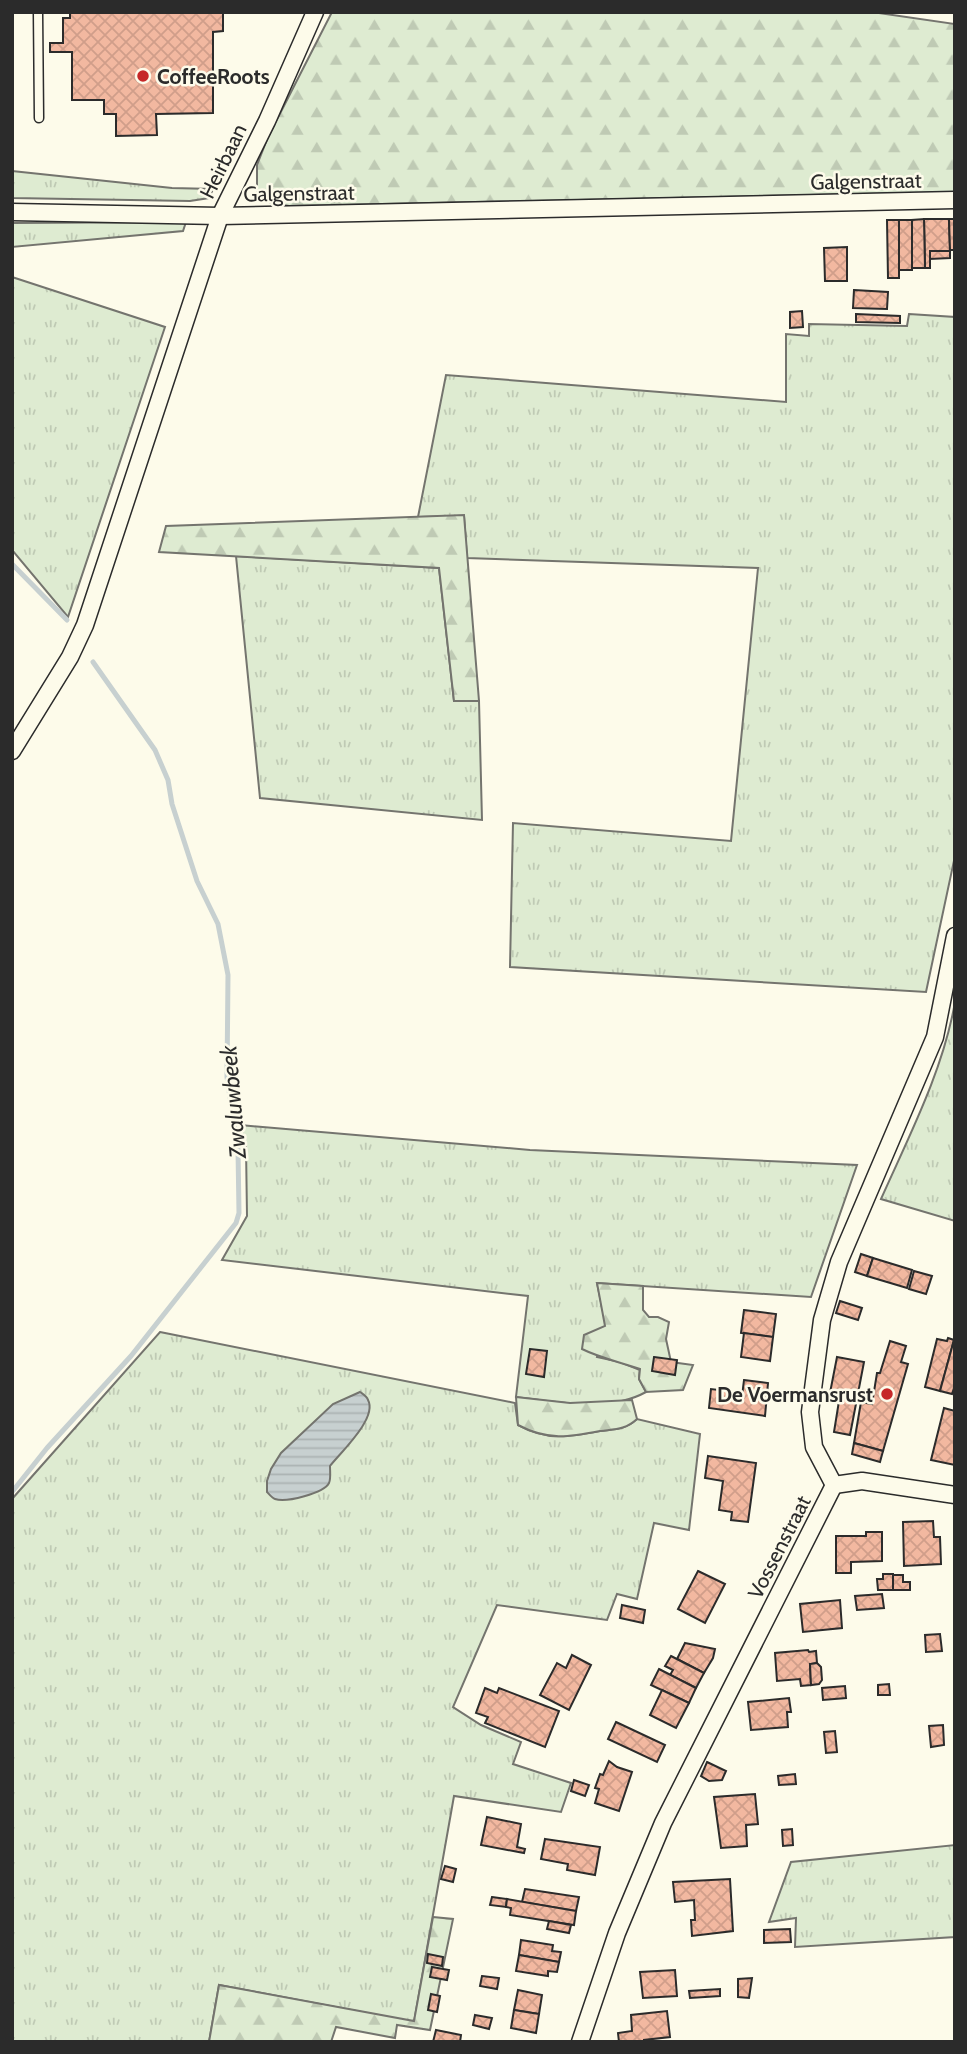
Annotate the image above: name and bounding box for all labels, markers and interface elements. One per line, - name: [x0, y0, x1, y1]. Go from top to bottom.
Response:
- place label: CoffeeRoots: [157, 64, 270, 89]
- marker: CoffeeRoots: [135, 68, 151, 84]
- street label: Heirbaan: [194, 120, 252, 202]
- street label: Galgenstraat: [810, 168, 922, 194]
- street label: Galgenstraat: [243, 180, 355, 206]
- water label: Zwaluwbeek: [214, 1043, 252, 1161]
- place label: De Voermansrust: [717, 1382, 873, 1407]
- marker: De Voermansrust: [879, 1386, 895, 1402]
- street label: Vossenstraat: [742, 1491, 816, 1603]

